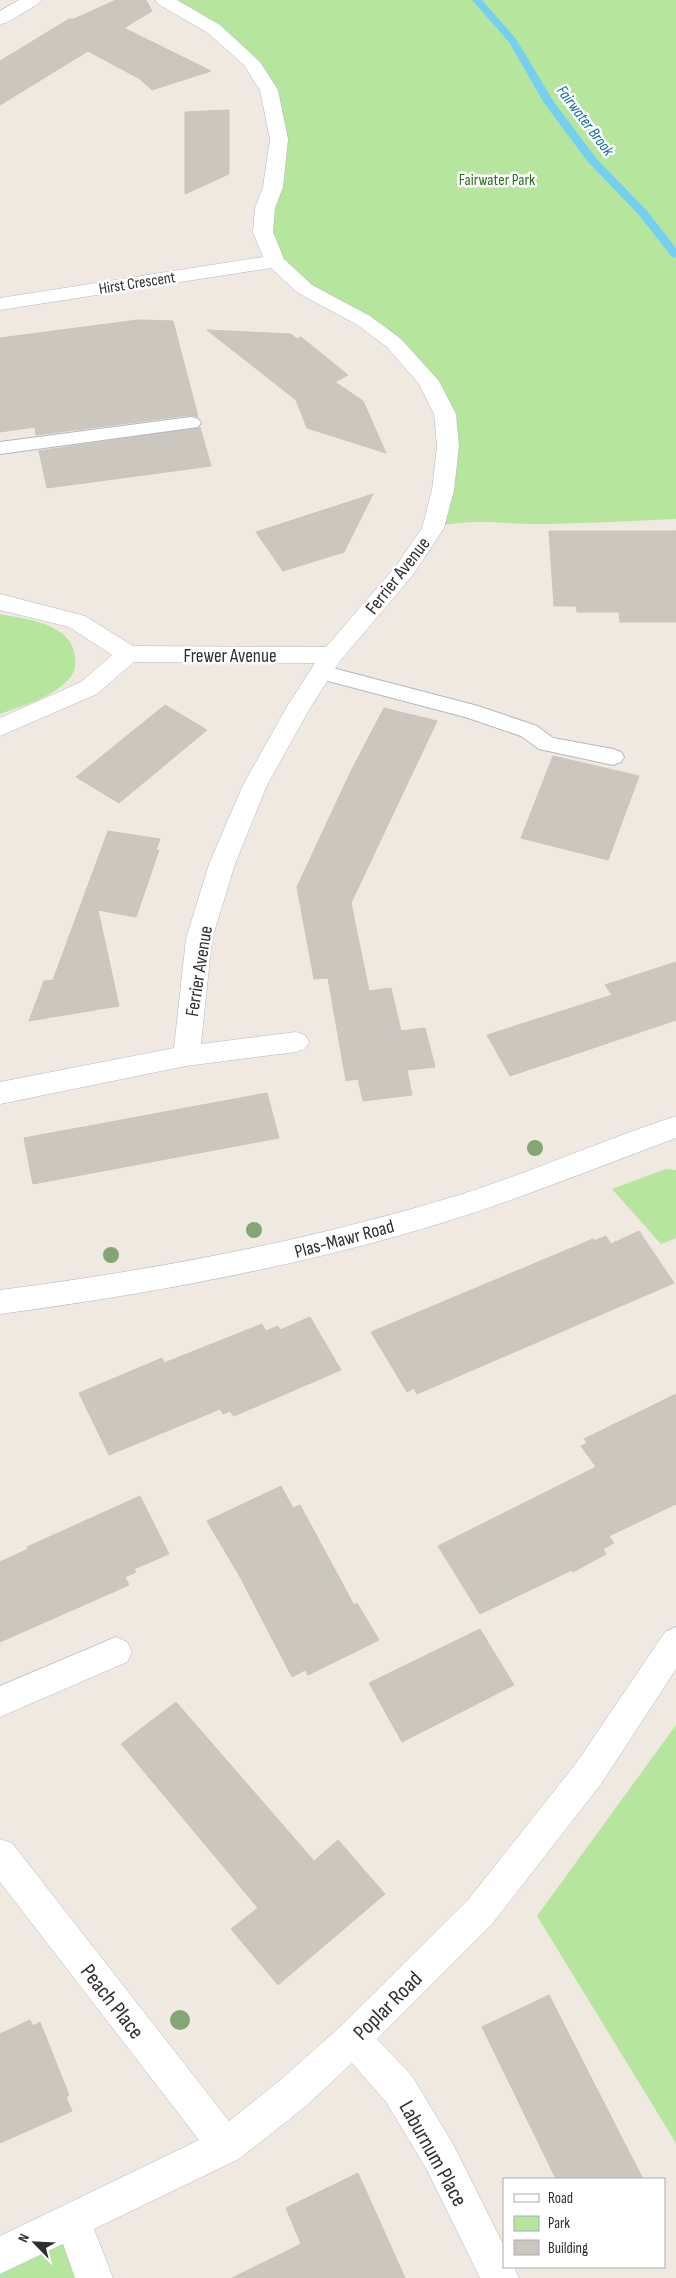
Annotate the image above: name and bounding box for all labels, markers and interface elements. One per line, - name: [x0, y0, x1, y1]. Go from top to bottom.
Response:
- water label: Fairwater Brook: [552, 82, 618, 161]
- park label: Fairwater Park: [459, 171, 535, 190]
- street label: Hirst Crescent: [97, 268, 177, 299]
- street label: Ferrier Avenue: [361, 533, 435, 619]
- street label: Frewer Avenue: [183, 645, 277, 668]
- street label: Ferrier Avenue: [181, 924, 218, 1018]
- street label: Plas-Mawr Road: [292, 1215, 397, 1264]
- street label: Peach Place: [74, 1959, 149, 2045]
- street label: Poplar Road: [348, 1966, 428, 2046]
- street label: Laburnum Place: [393, 2096, 473, 2211]
- legend: [503, 2178, 666, 2268]
- text: Road: [548, 2189, 573, 2208]
- text: Park: [548, 2214, 570, 2233]
- north arrow: [10, 2218, 60, 2268]
- text: N: [14, 2231, 33, 2245]
- text: Building: [548, 2239, 588, 2258]

